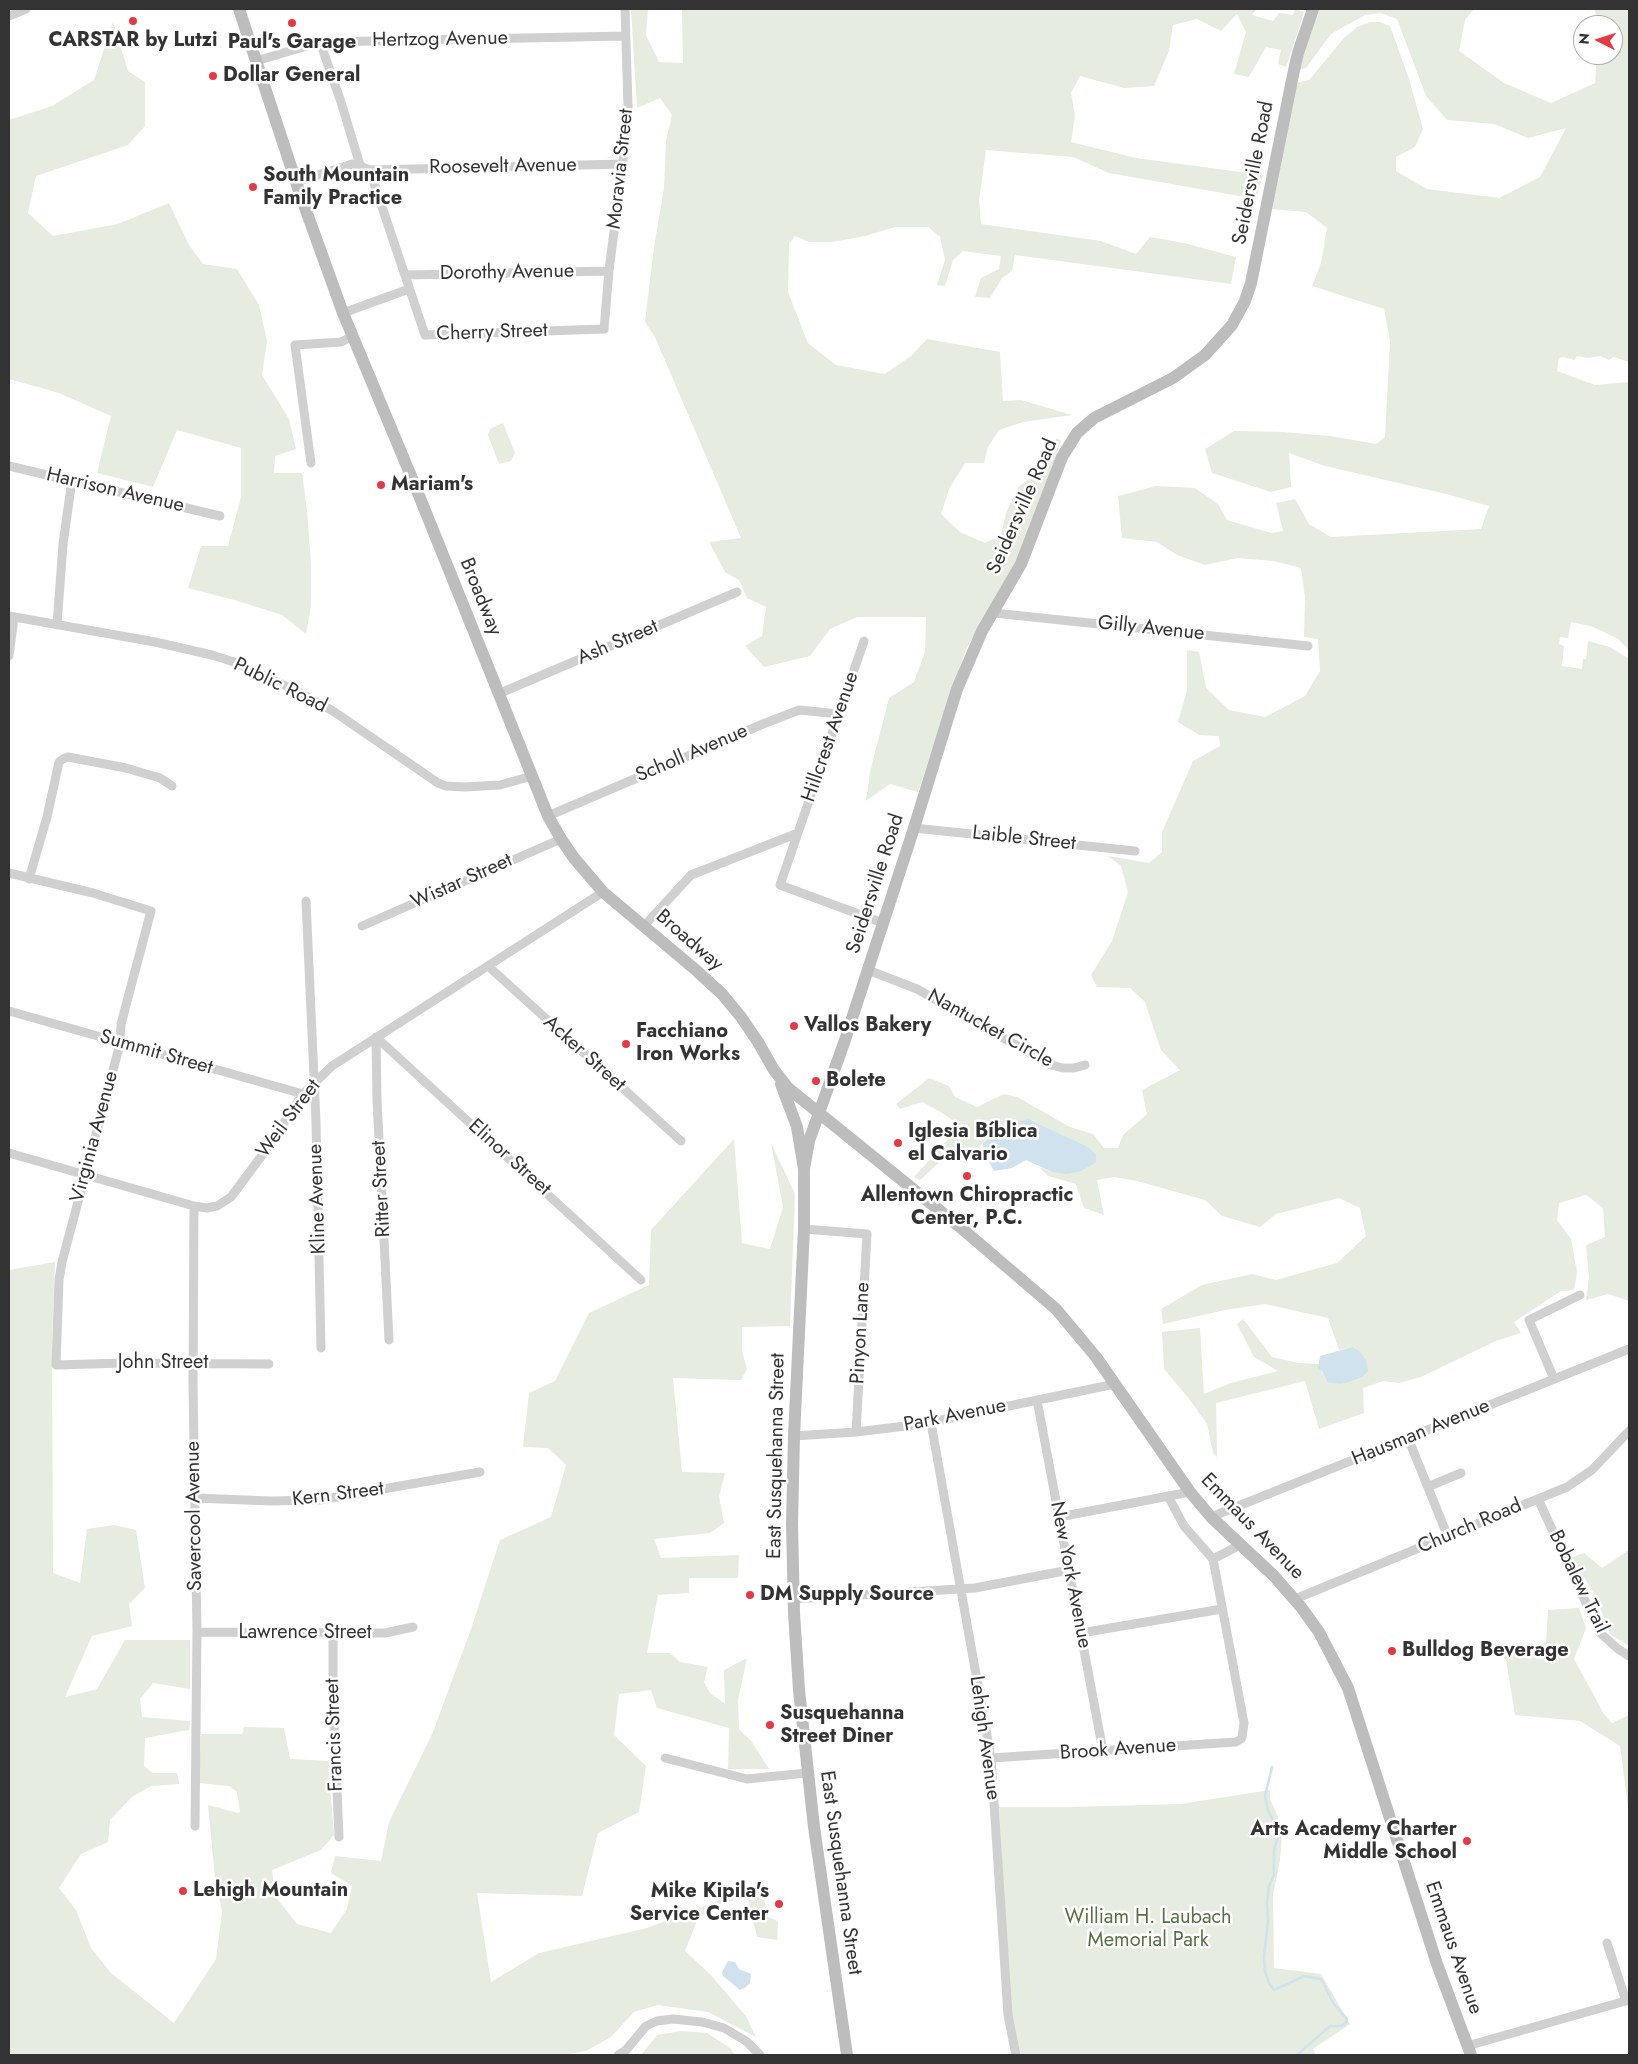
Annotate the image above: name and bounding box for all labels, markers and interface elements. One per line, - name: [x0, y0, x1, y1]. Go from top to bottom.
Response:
- marker: CARSTAR by Lutzi: [127, 15, 139, 27]
- north arrow: [1573, 15, 1623, 65]
- marker: Paul's Garage: [286, 17, 298, 29]
- street label: Hertzog Avenue: [372, 27, 508, 53]
- place label: CARSTAR by Lutzi: [48, 29, 218, 53]
- place label: Paul's Garage: [228, 31, 356, 55]
- text: N: [1574, 32, 1595, 45]
- place label: Dollar General: [223, 64, 360, 88]
- marker: Dollar General: [207, 70, 219, 82]
- street label: Seidersville Road: [1228, 99, 1280, 247]
- street label: Moravia Street: [603, 108, 639, 230]
- street label: Roosevelt Avenue: [429, 154, 577, 180]
- place label: South Mountain Family Practice: [263, 164, 409, 211]
- marker: South Mountain Family Practice: [247, 181, 259, 193]
- street label: Dorothy Avenue: [440, 260, 574, 286]
- street label: Cherry Street: [436, 319, 548, 347]
- street label: Seidersville Road: [982, 436, 1064, 578]
- street label: Harrison Avenue: [44, 463, 186, 519]
- place label: Mariam's: [391, 473, 473, 497]
- marker: Mariam's: [375, 479, 387, 491]
- street label: Broadway: [454, 555, 506, 639]
- street label: Gilly Avenue: [1097, 611, 1205, 647]
- street label: Ash Street: [574, 615, 662, 671]
- street label: Public Road: [229, 653, 331, 719]
- street label: Hillcrest Avenue: [797, 669, 865, 805]
- street label: Scholl Avenue: [632, 720, 752, 788]
- street label: Seidersville Road: [842, 811, 910, 957]
- street label: Laible Street: [971, 822, 1077, 856]
- street label: Wistar Street: [408, 849, 516, 915]
- street label: Broadway: [650, 905, 728, 977]
- street label: Nantucket Circle: [923, 985, 1057, 1073]
- street label: Acker Street: [538, 1011, 630, 1097]
- place label: Vallos Bakery: [804, 1014, 931, 1038]
- place label: Facchiano Iron Works: [636, 1020, 740, 1067]
- marker: Vallos Bakery: [788, 1020, 800, 1032]
- street label: Summit Street: [97, 1025, 215, 1081]
- marker: Facchiano Iron Works: [620, 1038, 632, 1050]
- street label: Virginia Avenue: [66, 1069, 124, 1205]
- place label: Bolete: [826, 1069, 886, 1093]
- street label: Weil Street: [252, 1075, 326, 1163]
- marker: Bolete: [810, 1075, 822, 1087]
- street label: Elinor Street: [463, 1115, 555, 1201]
- place label: Iglesia Bíblica el Calvario: [908, 1120, 1038, 1167]
- marker: Iglesia Bíblica el Calvario: [892, 1137, 904, 1149]
- street label: Ritter Street: [367, 1140, 397, 1238]
- street label: Kline Avenue: [304, 1144, 332, 1254]
- marker: Allentown Chiropractic Center, P.C.: [961, 1170, 973, 1182]
- place label: Allentown Chiropractic Center, P.C.: [861, 1184, 1073, 1231]
- street label: Pinyon Lane: [846, 1281, 876, 1385]
- street label: John Street: [118, 1351, 208, 1375]
- street label: East Susquehanna Street: [763, 1353, 791, 1559]
- street label: Park Avenue: [902, 1394, 1008, 1438]
- street label: Hausman Avenue: [1349, 1394, 1493, 1472]
- street label: Savercool Avenue: [182, 1441, 208, 1591]
- street label: Emmaus Avenue: [1195, 1469, 1309, 1585]
- street label: Kern Street: [291, 1477, 385, 1513]
- street label: Church Road: [1414, 1494, 1526, 1560]
- street label: New York Avenue: [1044, 1499, 1096, 1651]
- street label: Bobalew Trail: [1543, 1527, 1613, 1637]
- place label: DM Supply Source: [760, 1583, 934, 1607]
- marker: DM Supply Source: [744, 1589, 756, 1601]
- street label: Lawrence Street: [238, 1621, 372, 1645]
- place label: Bulldog Beverage: [1402, 1639, 1569, 1663]
- marker: Bulldog Beverage: [1386, 1645, 1398, 1657]
- street label: Lehigh Avenue: [963, 1674, 1005, 1802]
- street label: Francis Street: [321, 1678, 349, 1792]
- place label: Susquehanna Street Diner: [780, 1702, 904, 1749]
- marker: Susquehanna Street Diner: [764, 1719, 776, 1731]
- street label: Brook Avenue: [1059, 1734, 1177, 1766]
- street label: East Susquehanna Street: [814, 1770, 866, 1976]
- place label: Arts Academy Charter Middle School: [1250, 1818, 1457, 1865]
- marker: Arts Academy Charter Middle School: [1461, 1835, 1473, 1847]
- place label: Lehigh Mountain: [193, 1879, 348, 1903]
- street label: Emmaus Avenue: [1419, 1879, 1487, 2017]
- place label: Mike Kipila's Service Center: [630, 1880, 769, 1927]
- marker: Lehigh Mountain: [177, 1885, 189, 1897]
- marker: Mike Kipila's Service Center: [773, 1898, 785, 1910]
- park label: William H. Laubach Memorial Park: [1064, 1906, 1232, 1953]

